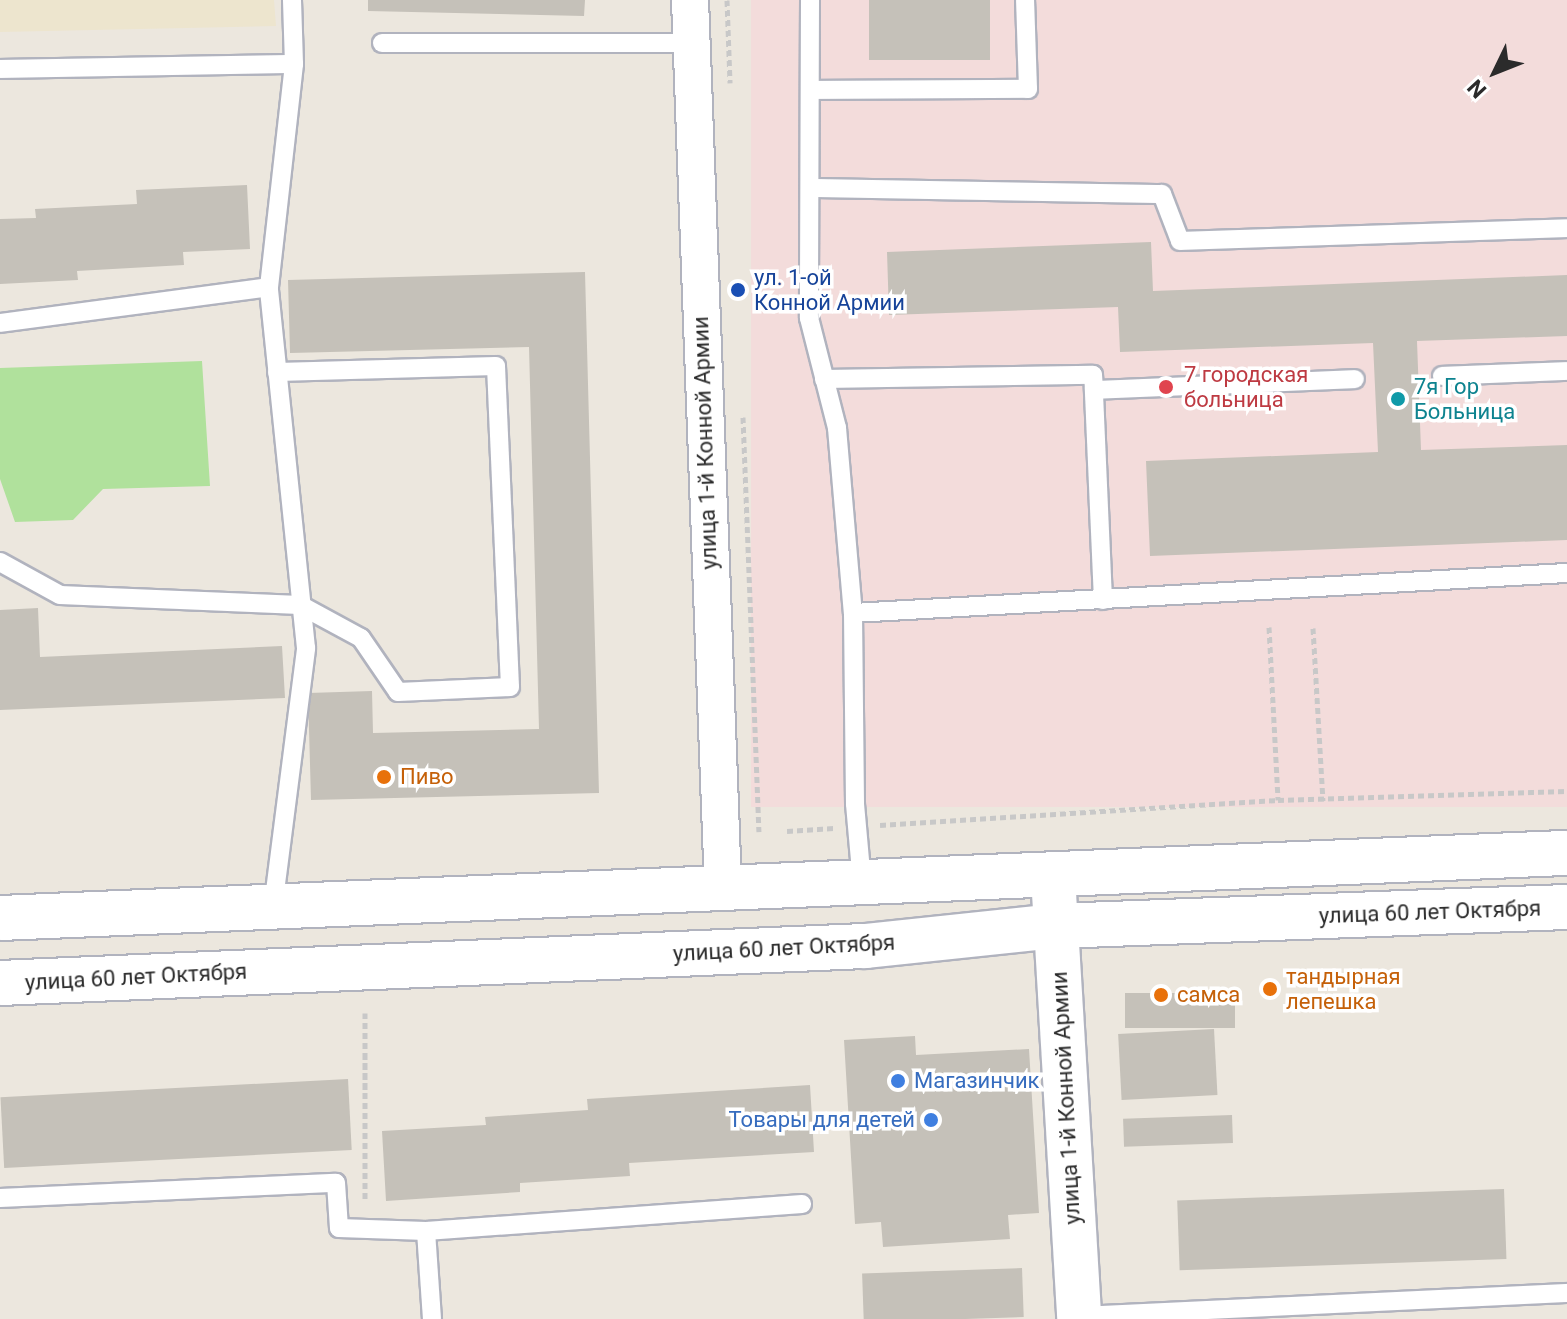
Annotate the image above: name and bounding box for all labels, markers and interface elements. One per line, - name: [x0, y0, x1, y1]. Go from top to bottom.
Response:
- north arrow: [1455, 32, 1535, 112]
- text: N: [1463, 75, 1492, 103]
- place label: ул. 1-ой Конной Армии: [754, 264, 905, 316]
- marker: ул. 1-ой Конной Армии: [729, 281, 747, 299]
- street label: улица 1-й Конной Армии: [687, 316, 723, 570]
- place label: 7 городская больница: [1184, 361, 1308, 412]
- place label: 7я Гор Больница: [1414, 373, 1515, 424]
- marker: 7 городская больница: [1155, 376, 1177, 398]
- marker: 7я Гор Больница: [1389, 390, 1407, 408]
- place label: Пиво: [400, 764, 454, 790]
- marker: Пиво: [375, 768, 393, 786]
- street label: улица 60 лет Октября: [1318, 895, 1542, 929]
- street label: улица 60 лет Октября: [672, 929, 896, 967]
- street label: улица 60 лет Октября: [24, 958, 248, 996]
- place label: тандырная лепешка: [1286, 963, 1401, 1014]
- street label: улица 1-й Конной Армии: [1046, 971, 1086, 1225]
- marker: тандырная лепешка: [1261, 980, 1279, 998]
- place label: самса: [1177, 982, 1240, 1008]
- marker: самса: [1152, 986, 1170, 1004]
- place label: Магазинчик: [914, 1068, 1039, 1094]
- marker: Магазинчик: [889, 1072, 907, 1090]
- place label: Товары для детей: [729, 1107, 915, 1133]
- marker: Товары для детей: [922, 1111, 940, 1129]

